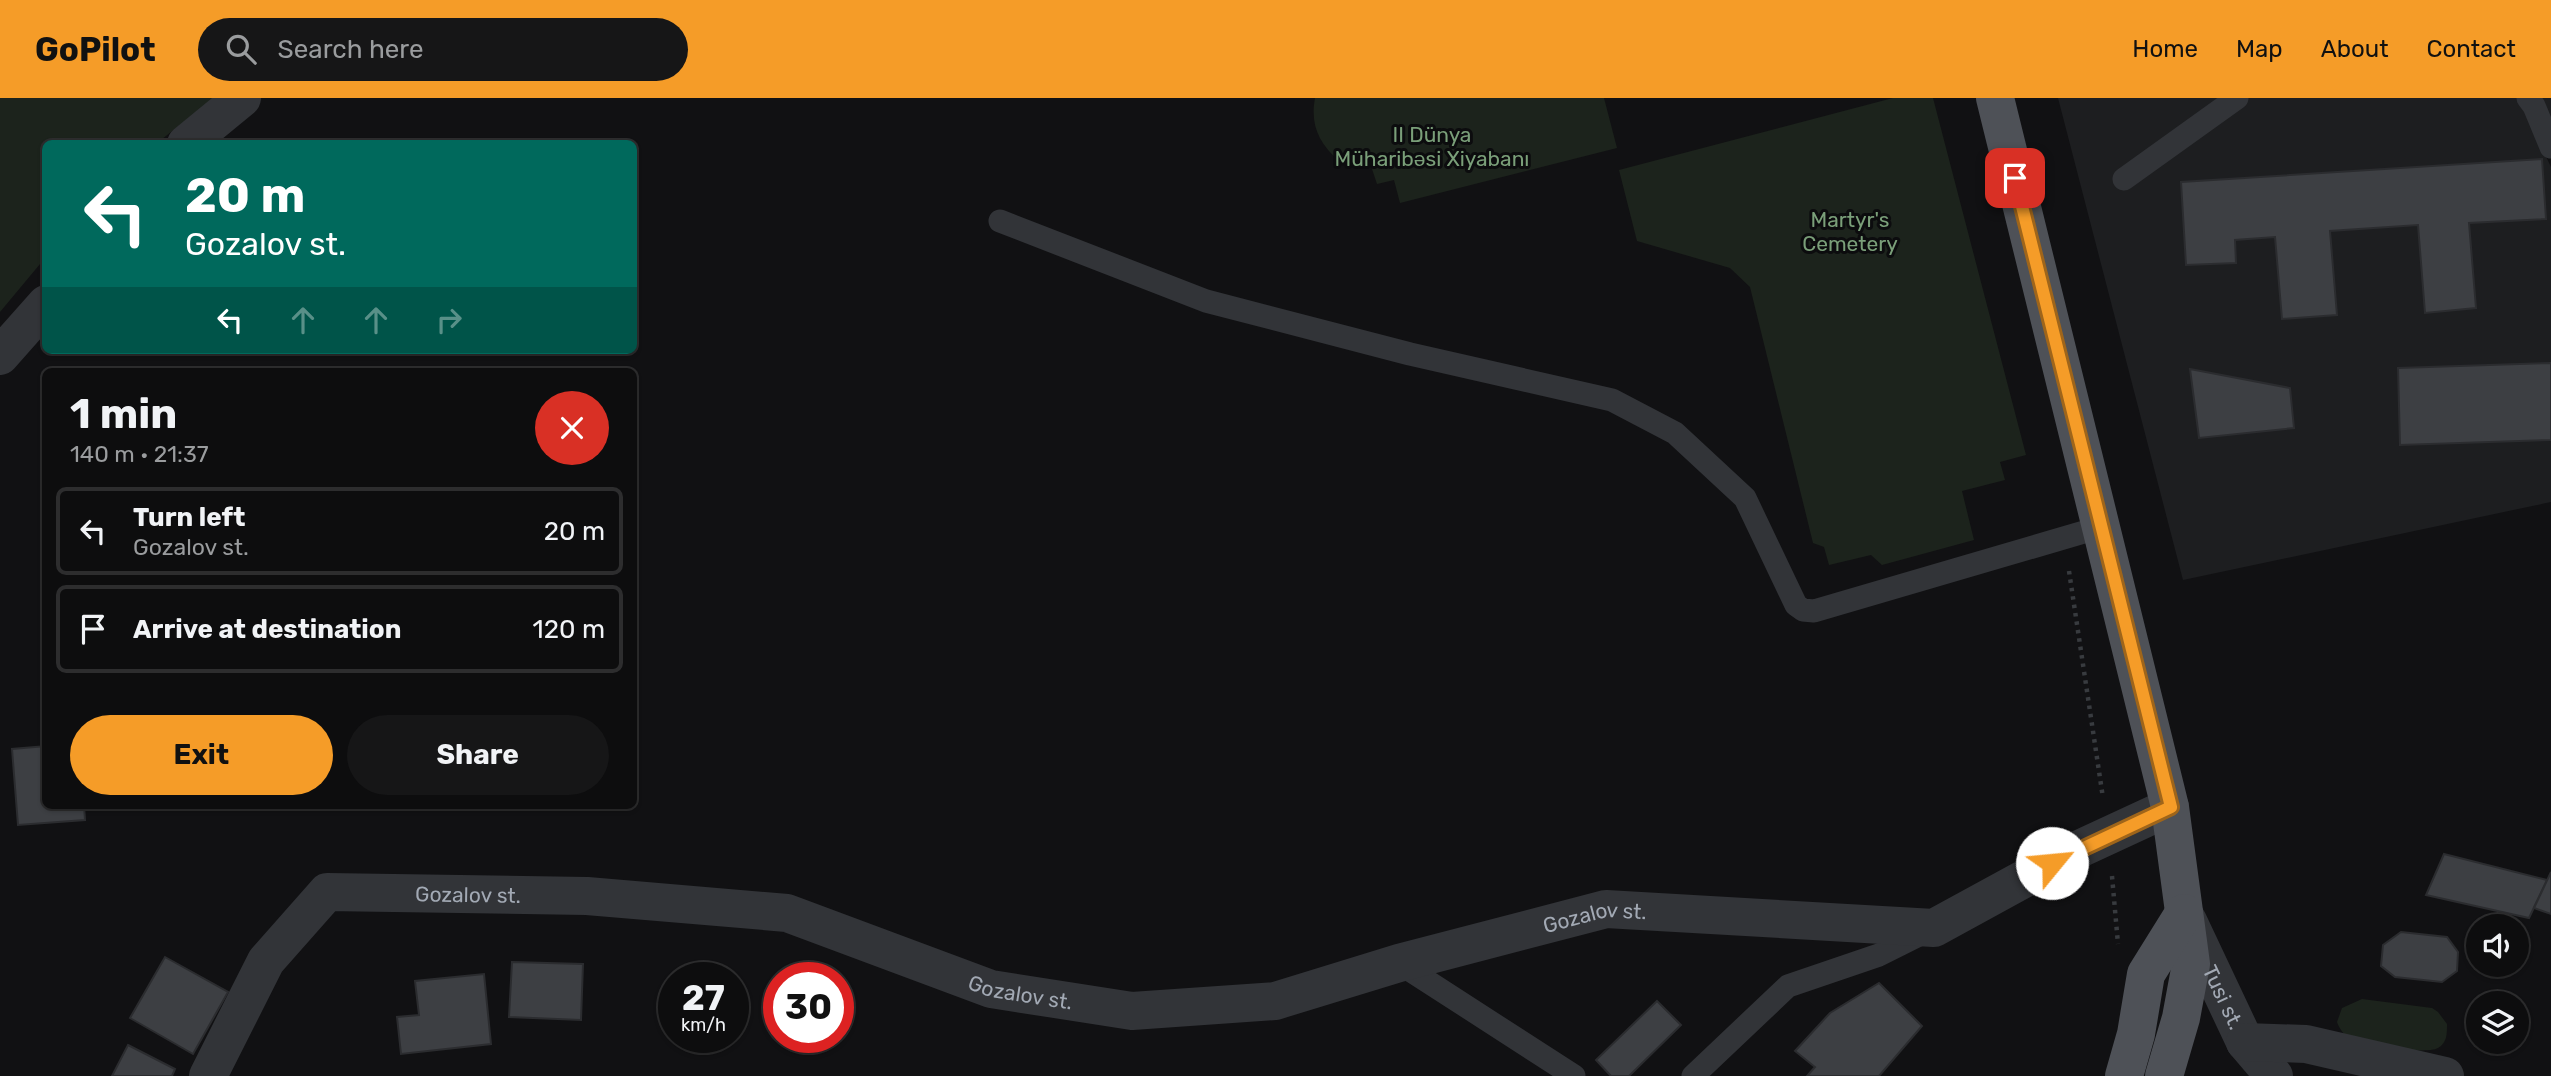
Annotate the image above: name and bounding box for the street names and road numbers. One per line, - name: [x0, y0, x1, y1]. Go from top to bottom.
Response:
- street label: Gozalov st.: [415, 881, 521, 907]
- street label: Gozalov st.: [1540, 897, 1648, 937]
- street label: Tusi st.: [2198, 961, 2250, 1033]
- street label: Gozalov st.: [965, 969, 1074, 1014]

